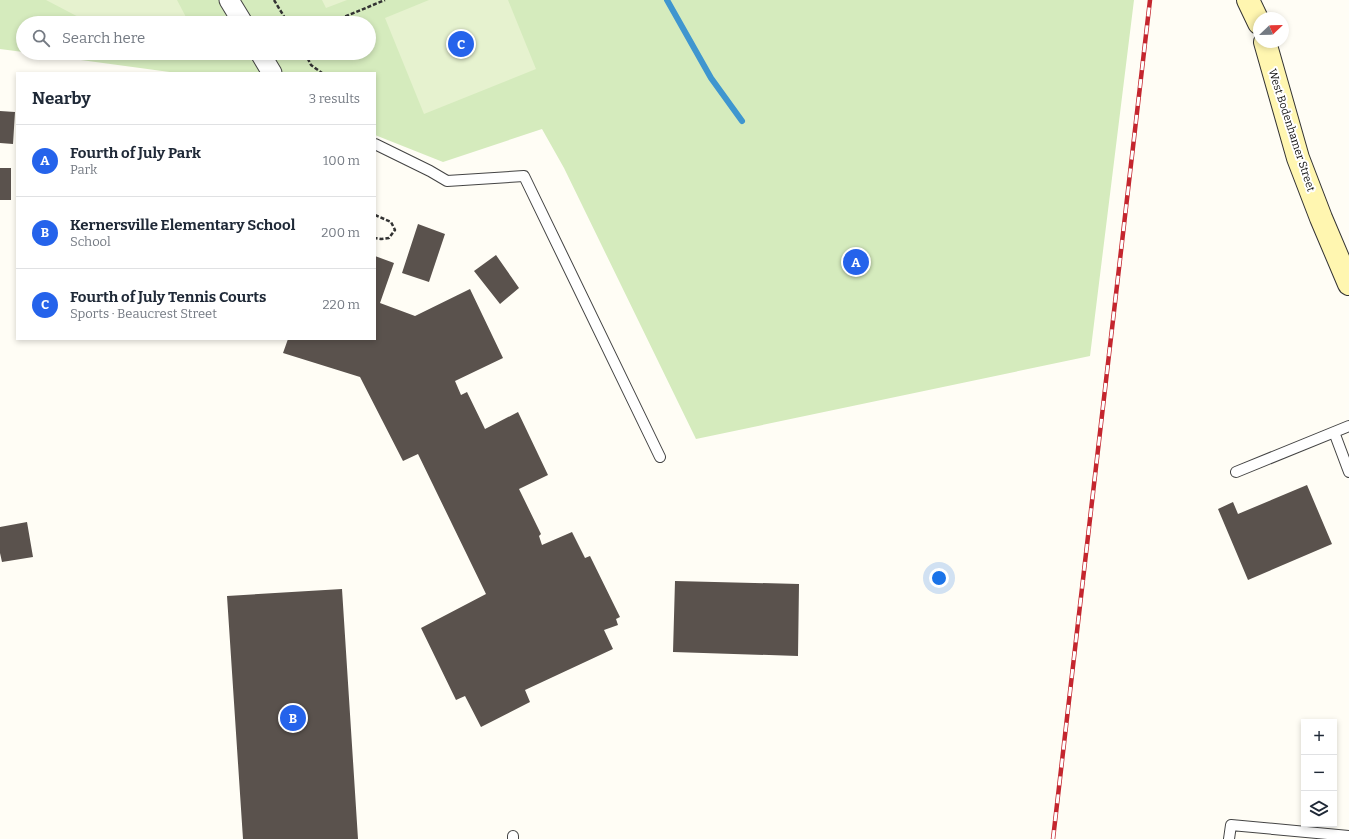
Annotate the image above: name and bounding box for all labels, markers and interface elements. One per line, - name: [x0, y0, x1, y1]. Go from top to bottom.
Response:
- north arrow: [1253, 12, 1289, 48]
- search box: [16, 16, 376, 60]
- icon: search: [30, 27, 52, 49]
- text: Search here: [62, 29, 145, 47]
- pin: C: [448, 29, 474, 59]
- street label: West Bodenhamer Street: [1266, 67, 1318, 193]
- text: Nearby: [32, 88, 91, 109]
- text: 3 results: [309, 91, 360, 106]
- text: Fourth of July Park: [70, 144, 201, 162]
- text: A: [40, 153, 50, 168]
- text: 100 m: [323, 153, 360, 168]
- text: Park: [70, 162, 97, 177]
- text: Kernersville Elementary School: [70, 216, 295, 234]
- text: B: [41, 225, 49, 240]
- text: 200 m: [321, 225, 360, 240]
- text: School: [70, 234, 111, 249]
- pin: A: [843, 247, 869, 277]
- text: Fourth of July Tennis Courts: [70, 288, 266, 306]
- text: C: [41, 297, 49, 312]
- text: 220 m: [323, 297, 360, 312]
- text: Sports · Beaucrest Street: [70, 306, 217, 321]
- your location: [929, 568, 949, 588]
- pin: B: [280, 703, 306, 733]
- map controls: [1301, 719, 1337, 827]
- button: +: [1301, 719, 1337, 755]
- button: −: [1301, 755, 1337, 791]
- button: layers: [1301, 791, 1337, 827]

